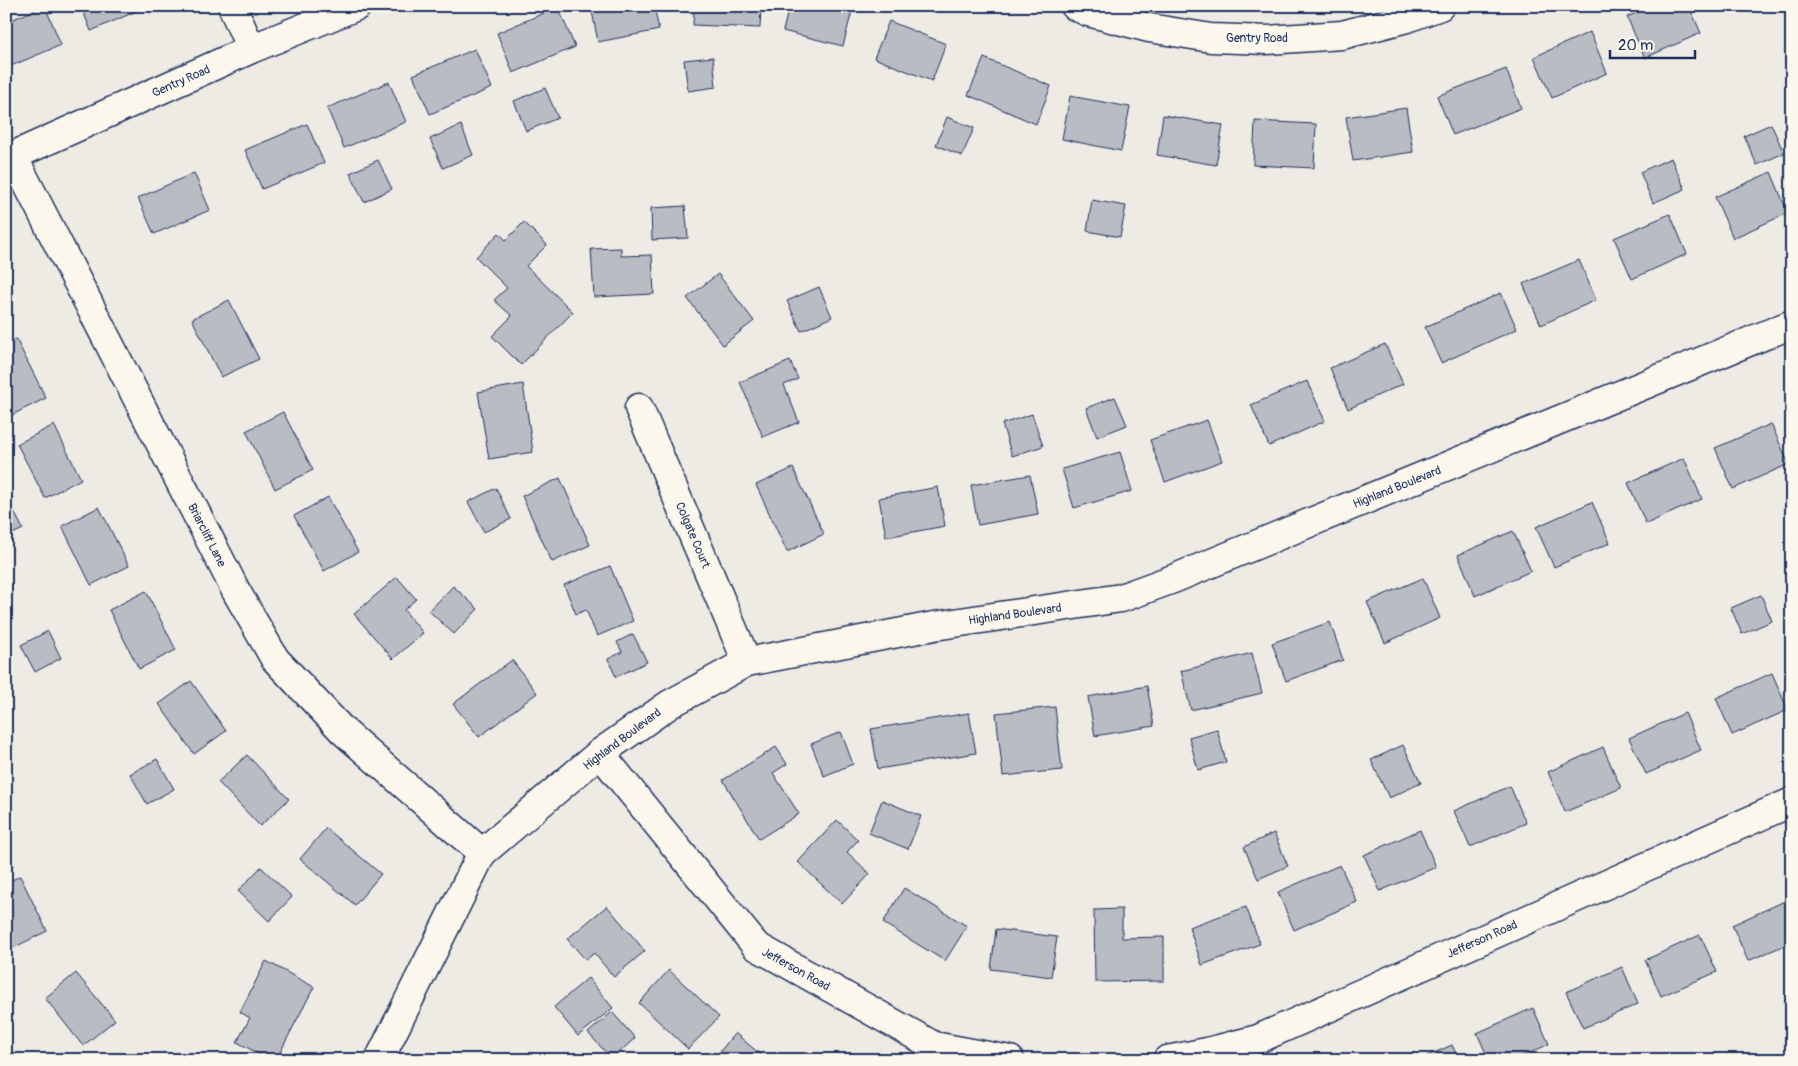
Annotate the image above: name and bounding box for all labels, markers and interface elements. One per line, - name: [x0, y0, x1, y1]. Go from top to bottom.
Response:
- scale bar: [1610, 28, 1696, 60]
- street label: Gentry Road: [1226, 31, 1288, 46]
- text: 20 m: [1618, 36, 1653, 55]
- street label: Gentry Road: [150, 62, 213, 101]
- street label: Highland Boulevard: [1351, 463, 1444, 512]
- street label: Colgate Court: [672, 500, 713, 571]
- street label: Briarcliff Lane: [184, 501, 229, 570]
- street label: Highland Boulevard: [968, 601, 1063, 628]
- street label: Highland Boulevard: [580, 705, 664, 774]
- street label: Jefferson Road: [1445, 917, 1520, 962]
- street label: Jefferson Road: [759, 945, 833, 994]

